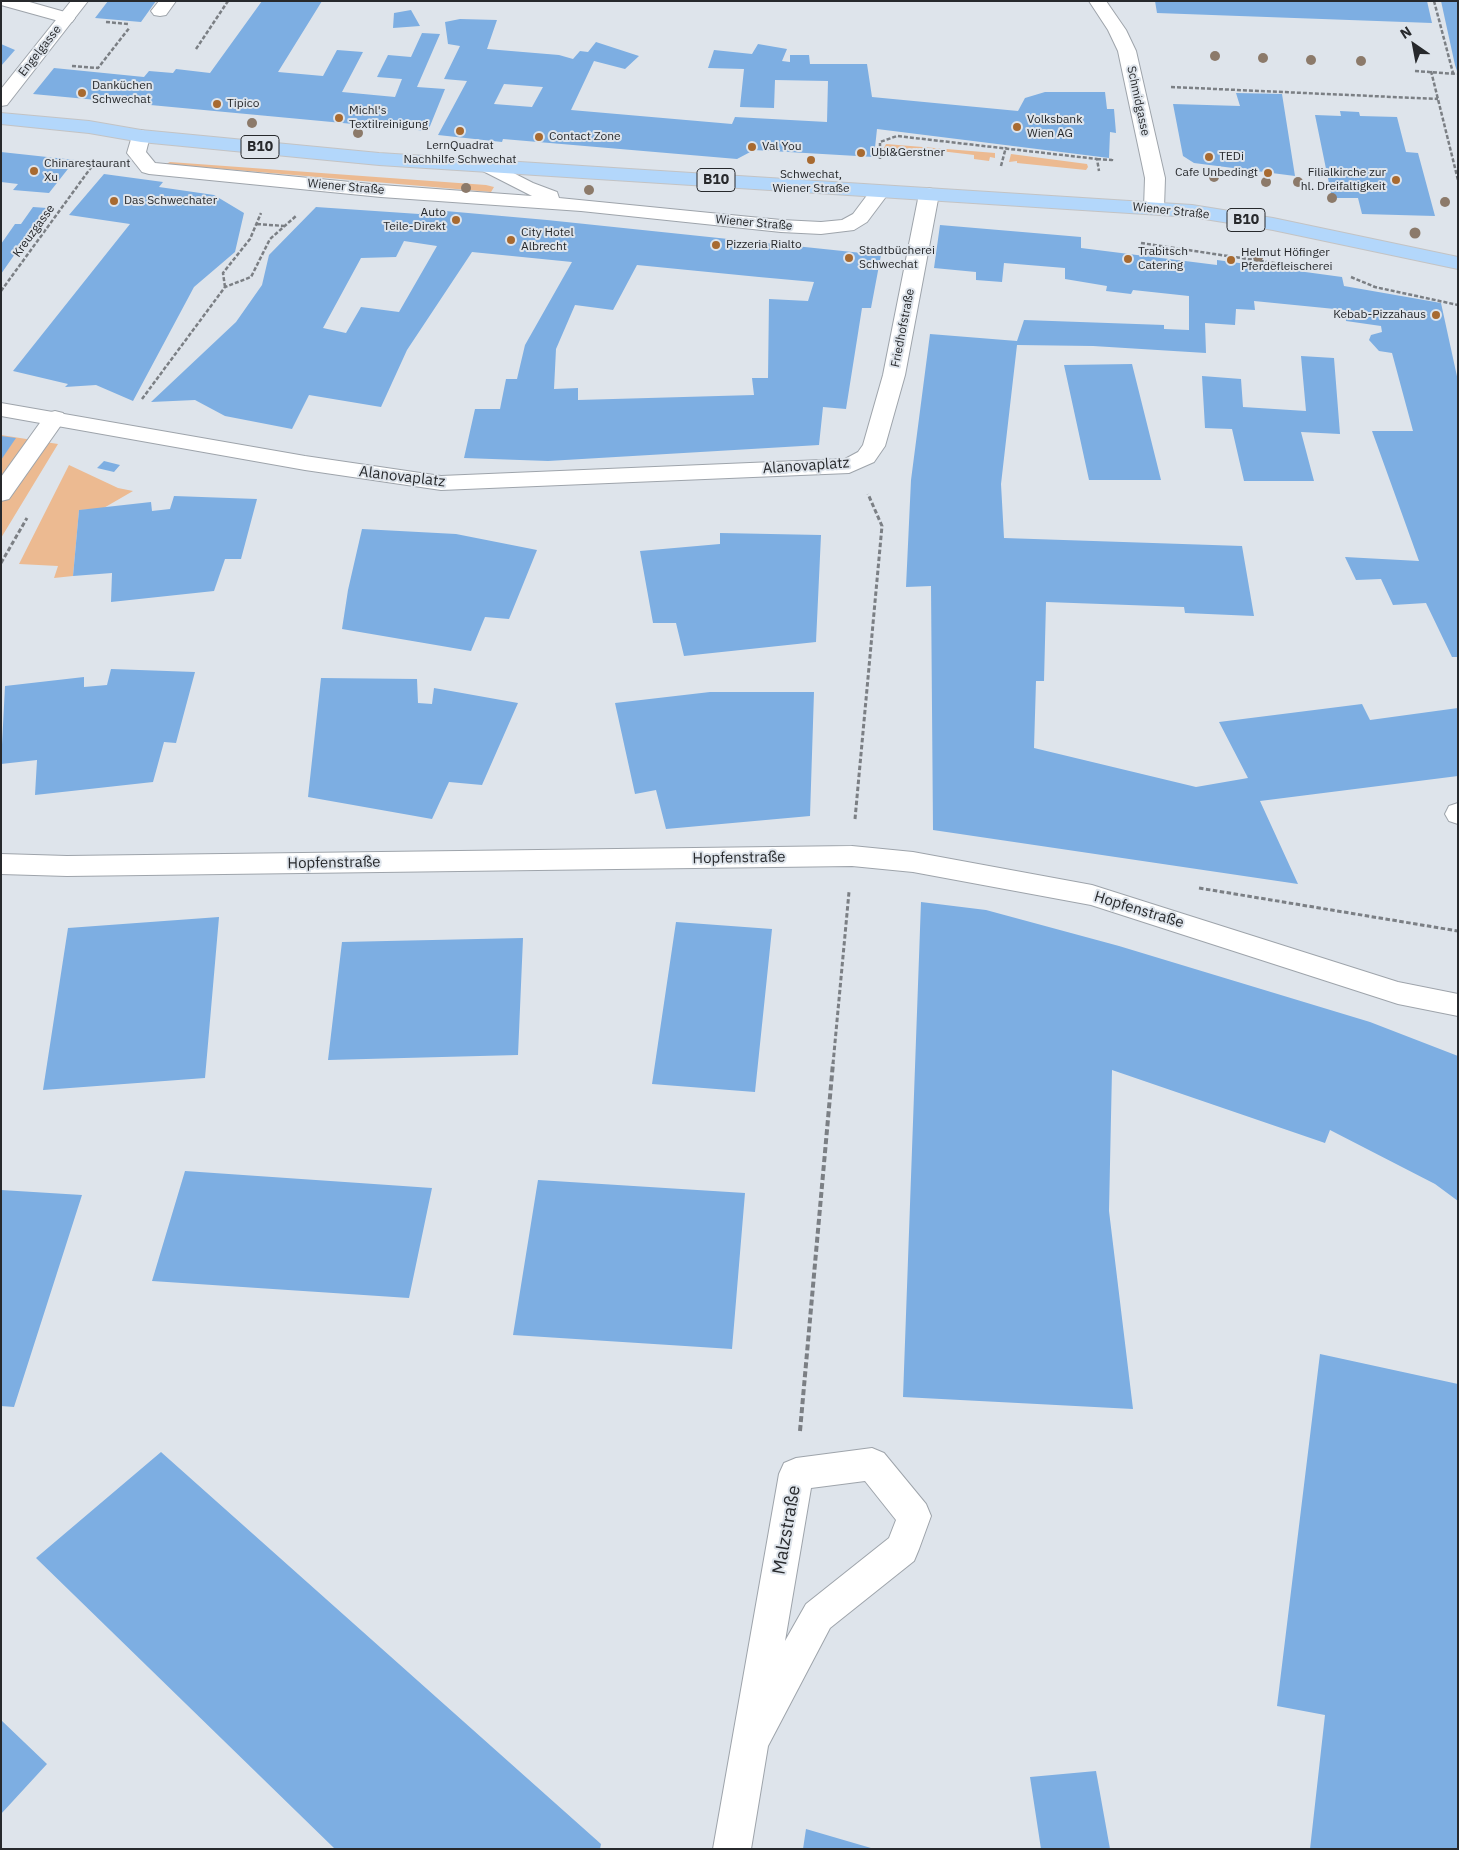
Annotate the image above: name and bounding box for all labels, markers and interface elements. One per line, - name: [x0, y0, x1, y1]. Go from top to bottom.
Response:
- north arrow: [1389, 20, 1439, 70]
- text: N: [1397, 22, 1415, 43]
- street label: Engelgasse: [16, 23, 64, 79]
- street label: Schmidgasse: [1124, 65, 1152, 137]
- place label: Danküchen Schwechat: [92, 79, 153, 107]
- marker: Danküchen Schwechat: [76, 87, 88, 99]
- place label: Tipico: [227, 97, 260, 111]
- marker: Tipico: [211, 98, 223, 110]
- place label: Michl's Textilreinigung: [349, 104, 428, 132]
- marker: Michl's Textilreinigung: [333, 112, 345, 124]
- place label: Volksbank Wien AG: [1027, 113, 1082, 141]
- marker: Volksbank Wien AG: [1011, 121, 1023, 133]
- marker: LernQuadrat Nachhilfe Schwechat: [454, 125, 466, 137]
- place label: Contact Zone: [549, 130, 621, 144]
- marker: Contact Zone: [533, 131, 545, 143]
- road number: B10: [241, 136, 279, 158]
- place label: LernQuadrat Nachhilfe Schwechat: [403, 139, 517, 167]
- place label: Val You: [762, 140, 802, 154]
- marker: Val You: [746, 141, 758, 153]
- place label: Ubl&Gerstner: [871, 146, 945, 160]
- marker: Ubl&Gerstner: [855, 147, 867, 159]
- place label: TEDi: [1219, 150, 1244, 164]
- marker: TEDi: [1203, 151, 1215, 163]
- marker: Schwechat, Wiener Straße: [805, 154, 817, 166]
- place label: Chinarestaurant Xu: [44, 157, 130, 185]
- marker: Chinarestaurant Xu: [28, 165, 40, 177]
- place label: Cafe Unbedingt: [1175, 166, 1258, 180]
- place label: Filialkirche zur hl. Dreifaltigkeit: [1301, 166, 1386, 194]
- marker: Cafe Unbedingt: [1262, 167, 1274, 179]
- road number: B10: [697, 168, 735, 192]
- place label: Schwechat, Wiener Straße: [772, 168, 850, 196]
- marker: Filialkirche zur hl. Dreifaltigkeit: [1390, 174, 1402, 186]
- street label: Wiener Straße: [307, 176, 385, 198]
- place label: Das Schwechater: [124, 194, 217, 208]
- marker: Das Schwechater: [108, 195, 120, 207]
- street label: Wiener Straße: [1132, 200, 1210, 222]
- street label: Kreuzgasse: [10, 202, 58, 260]
- place label: Auto Teile-Direkt: [383, 206, 446, 234]
- road number: B10: [1227, 208, 1265, 232]
- street label: Wiener Straße: [715, 212, 793, 234]
- marker: Auto Teile-Direkt: [450, 214, 462, 226]
- place label: City Hotel Albrecht: [521, 226, 574, 254]
- marker: City Hotel Albrecht: [505, 234, 517, 246]
- place label: Pizzeria Rialto: [726, 238, 802, 252]
- marker: Pizzeria Rialto: [710, 239, 722, 251]
- place label: Stadtbücherei Schwechat: [859, 244, 935, 272]
- place label: Trabitsch Catering: [1138, 245, 1188, 273]
- place label: Helmut Höfinger Pferdefleischerei: [1241, 246, 1333, 274]
- marker: Stadtbücherei Schwechat: [843, 252, 855, 264]
- marker: Trabitsch Catering: [1122, 253, 1134, 265]
- marker: Helmut Höfinger Pferdefleischerei: [1225, 254, 1237, 266]
- street label: Friedhofstraße: [888, 287, 918, 369]
- place label: Kebab-Pizzahaus: [1333, 308, 1426, 322]
- marker: Kebab-Pizzahaus: [1430, 309, 1442, 321]
- street label: Alanovaplatz: [762, 454, 850, 478]
- street label: Alanovaplatz: [358, 463, 446, 491]
- street label: Hopfenstraße: [692, 848, 786, 868]
- street label: Hopfenstraße: [287, 853, 381, 873]
- street label: Hopfenstraße: [1092, 888, 1186, 932]
- street label: Malzstraße: [769, 1484, 805, 1576]

